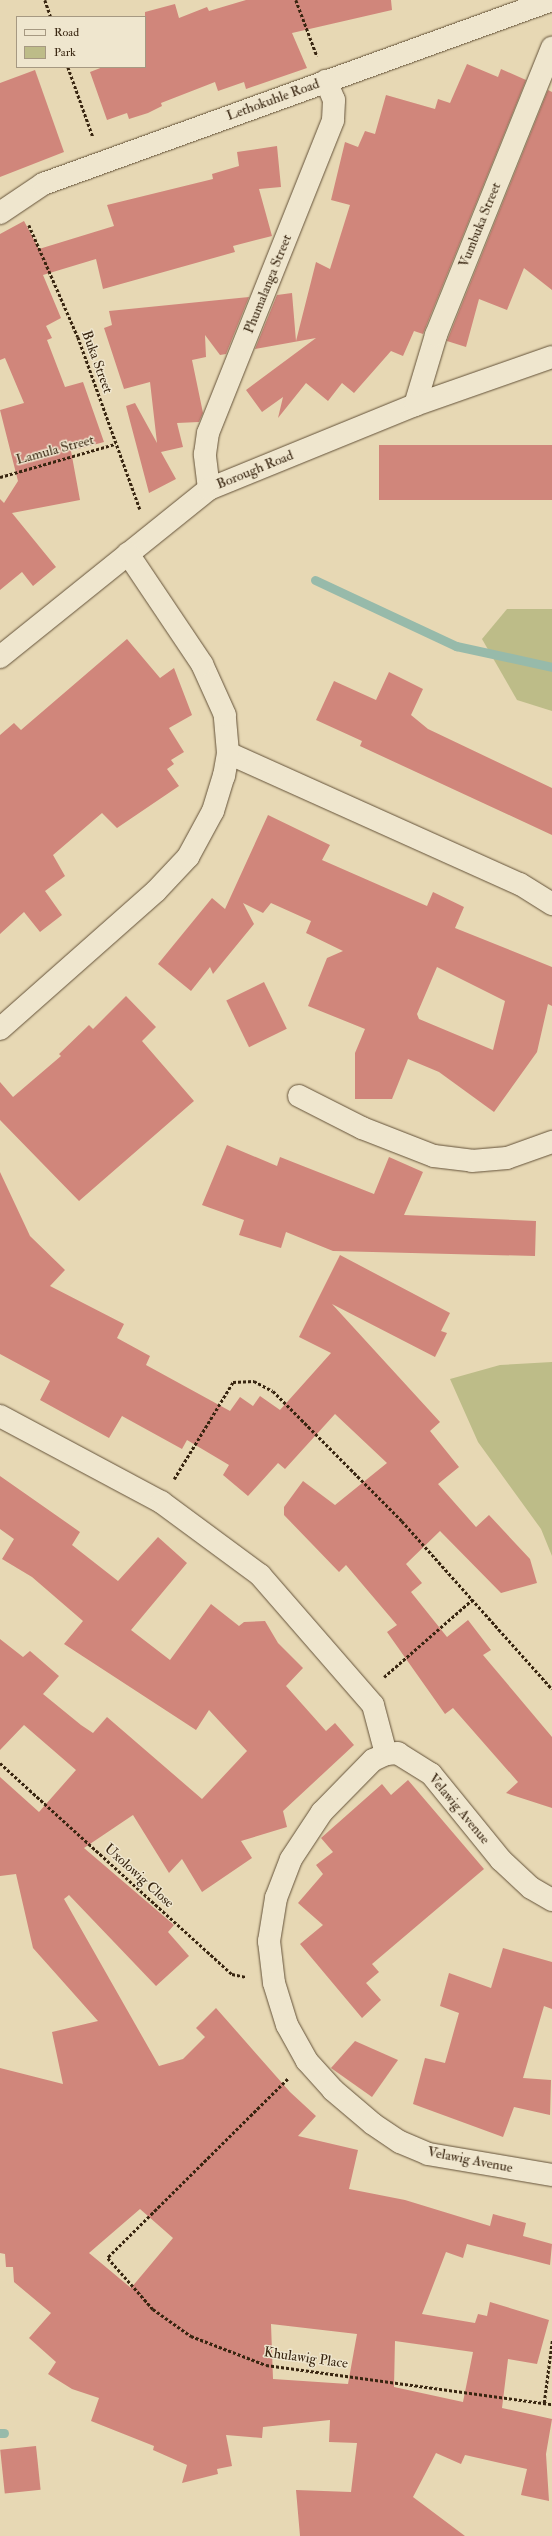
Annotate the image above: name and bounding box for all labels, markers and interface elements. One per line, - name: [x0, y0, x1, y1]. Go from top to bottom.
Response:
- legend: [16, 16, 146, 68]
- text: Road: [54, 25, 79, 40]
- text: Park: [54, 45, 76, 60]
- street label: Lethokuhle Road: [224, 75, 322, 125]
- street label: Vumbuka Street: [455, 180, 505, 270]
- street label: Phumalanga Street: [241, 232, 295, 336]
- street label: Buka Street: [78, 328, 116, 396]
- street label: Lamula Street: [14, 432, 96, 468]
- street label: Borough Road: [214, 447, 296, 493]
- street label: Velawig Avenue: [425, 1770, 493, 1848]
- street label: Uxolowig Close: [101, 1840, 177, 1912]
- street label: Velawig Avenue: [426, 2144, 514, 2176]
- street label: Khulawig Place: [263, 2344, 349, 2372]

